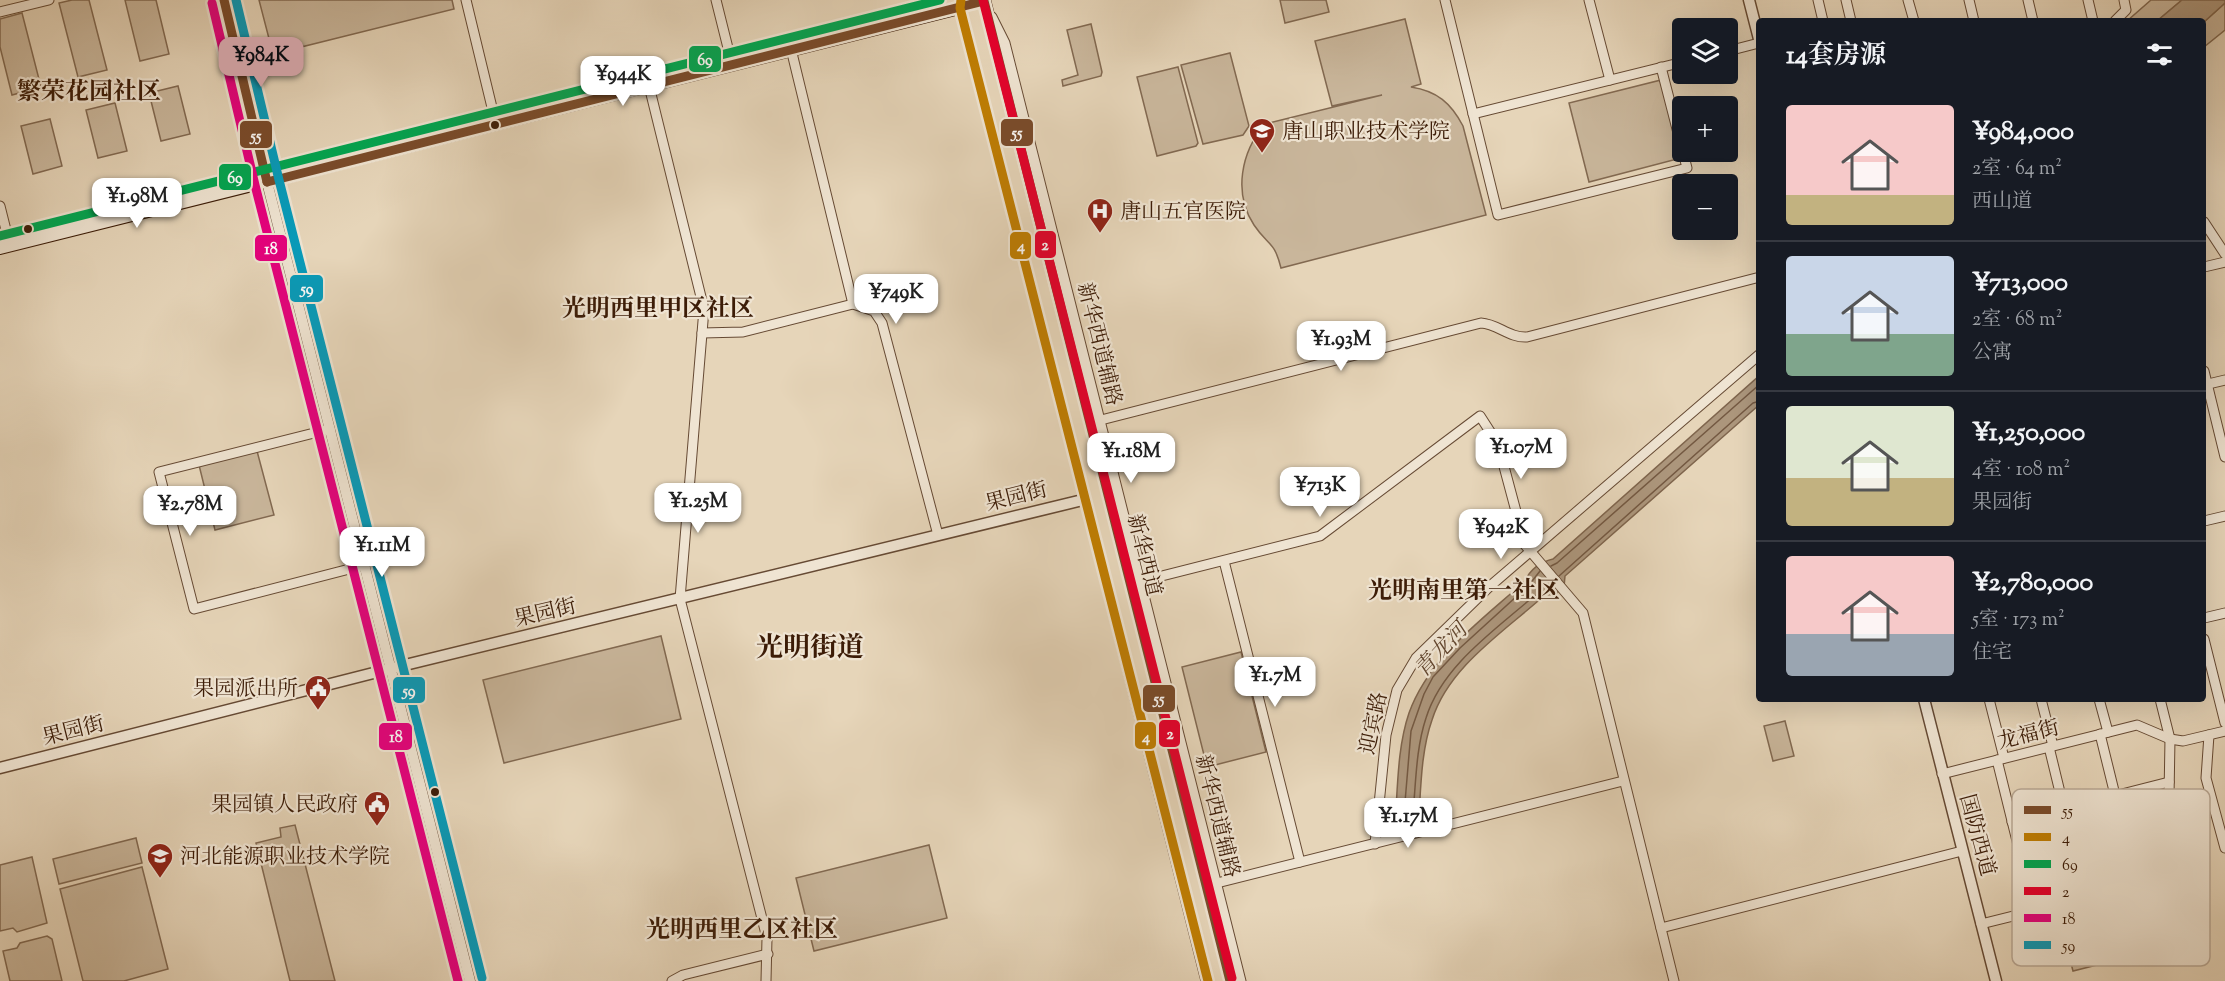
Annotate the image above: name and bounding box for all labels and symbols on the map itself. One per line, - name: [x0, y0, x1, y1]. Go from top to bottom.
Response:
- pin: ¥984K: [219, 37, 303, 88]
- line badge: 69: [688, 45, 722, 73]
- text: 69: [697, 50, 713, 73]
- pin: ¥944K: [581, 56, 665, 107]
- district label: 繁荣花园社区: [17, 76, 161, 110]
- school or university icon: 唐山职业技术学院: [1247, 116, 1277, 154]
- line badge: 55: [1000, 118, 1034, 147]
- place label: 唐山职业技术学院: [1282, 118, 1450, 148]
- unlabelled marker: [489, 119, 501, 131]
- line badge: 55: [239, 120, 273, 149]
- text: 55: [1009, 123, 1023, 146]
- text: 55: [248, 126, 262, 149]
- line badge: 69: [218, 163, 252, 191]
- text: 69: [227, 168, 243, 191]
- pin: ¥1.98M: [88, 178, 186, 229]
- hospital icon: 唐山五官医院: [1085, 196, 1115, 234]
- place label: 唐山五官医院: [1120, 198, 1246, 228]
- unlabelled marker: [22, 223, 34, 235]
- line badge: 2: [1034, 230, 1057, 259]
- line badge: 4: [1009, 231, 1032, 260]
- line badge: 18: [254, 234, 288, 262]
- text: 2: [1041, 235, 1049, 258]
- text: 4: [1016, 236, 1025, 259]
- text: 18: [264, 239, 278, 262]
- line badge: 59: [289, 274, 324, 303]
- pin: ¥749K: [854, 274, 938, 325]
- text: 59: [298, 279, 314, 302]
- street label: 新华西道辅路: [1068, 280, 1128, 409]
- district label: 光明西里甲区社区: [562, 293, 754, 327]
- pin: ¥1.93M: [1292, 321, 1390, 372]
- pin: ¥1.07M: [1472, 429, 1570, 480]
- pin: ¥1.18M: [1082, 433, 1180, 484]
- pin: ¥713K: [1278, 467, 1362, 518]
- street label: 果园街: [982, 476, 1051, 520]
- pin: ¥1.25M: [649, 483, 747, 534]
- pin: ¥2.78M: [141, 486, 239, 537]
- pin: ¥942K: [1459, 509, 1543, 560]
- street label: 新华西道: [1118, 511, 1168, 600]
- pin: ¥1.11M: [333, 527, 431, 578]
- district label: 光明南里第一社区: [1368, 575, 1560, 609]
- street label: 果园街: [511, 592, 580, 636]
- water label: 青龙河: [1408, 613, 1479, 686]
- district label: 光明街道: [756, 630, 864, 669]
- pin: ¥1.7M: [1233, 657, 1317, 708]
- public building icon: 果园派出所: [303, 673, 333, 711]
- place label: 果园派出所: [193, 675, 298, 705]
- line badge: 59: [392, 676, 426, 704]
- text: 59: [400, 681, 416, 704]
- line badge: 55: [1142, 684, 1176, 713]
- text: 55: [1151, 689, 1165, 712]
- street label: 迎宾路: [1354, 689, 1396, 757]
- street label: 果园街: [39, 710, 108, 754]
- street label: 龙福街: [1994, 714, 2063, 758]
- line badge: 2: [1158, 719, 1181, 748]
- line badge: 4: [1134, 721, 1157, 750]
- line badge: 18: [378, 722, 413, 751]
- text: 2: [1166, 724, 1174, 747]
- text: 18: [389, 727, 403, 750]
- text: 4: [1141, 727, 1150, 750]
- street label: 新华西道辅路: [1186, 752, 1246, 881]
- unlabelled marker: [429, 786, 441, 798]
- public building icon: 果园镇人民政府: [362, 789, 392, 827]
- legend: [2012, 789, 2210, 966]
- place label: 果园镇人民政府: [211, 791, 358, 821]
- street label: 国防西道: [1951, 791, 2001, 880]
- pin: ¥1.17M: [1359, 798, 1457, 849]
- text: 55: [2061, 801, 2074, 824]
- text: 4: [2062, 828, 2070, 851]
- school or university icon: 河北能源职业技术学院: [145, 841, 175, 879]
- place label: 河北能源职业技术学院: [180, 843, 390, 873]
- text: 69: [2062, 855, 2078, 878]
- text: 2: [2062, 882, 2070, 905]
- text: 18: [2062, 909, 2075, 932]
- district label: 光明西里乙区社区: [646, 914, 838, 948]
- text: 59: [2061, 936, 2075, 959]

